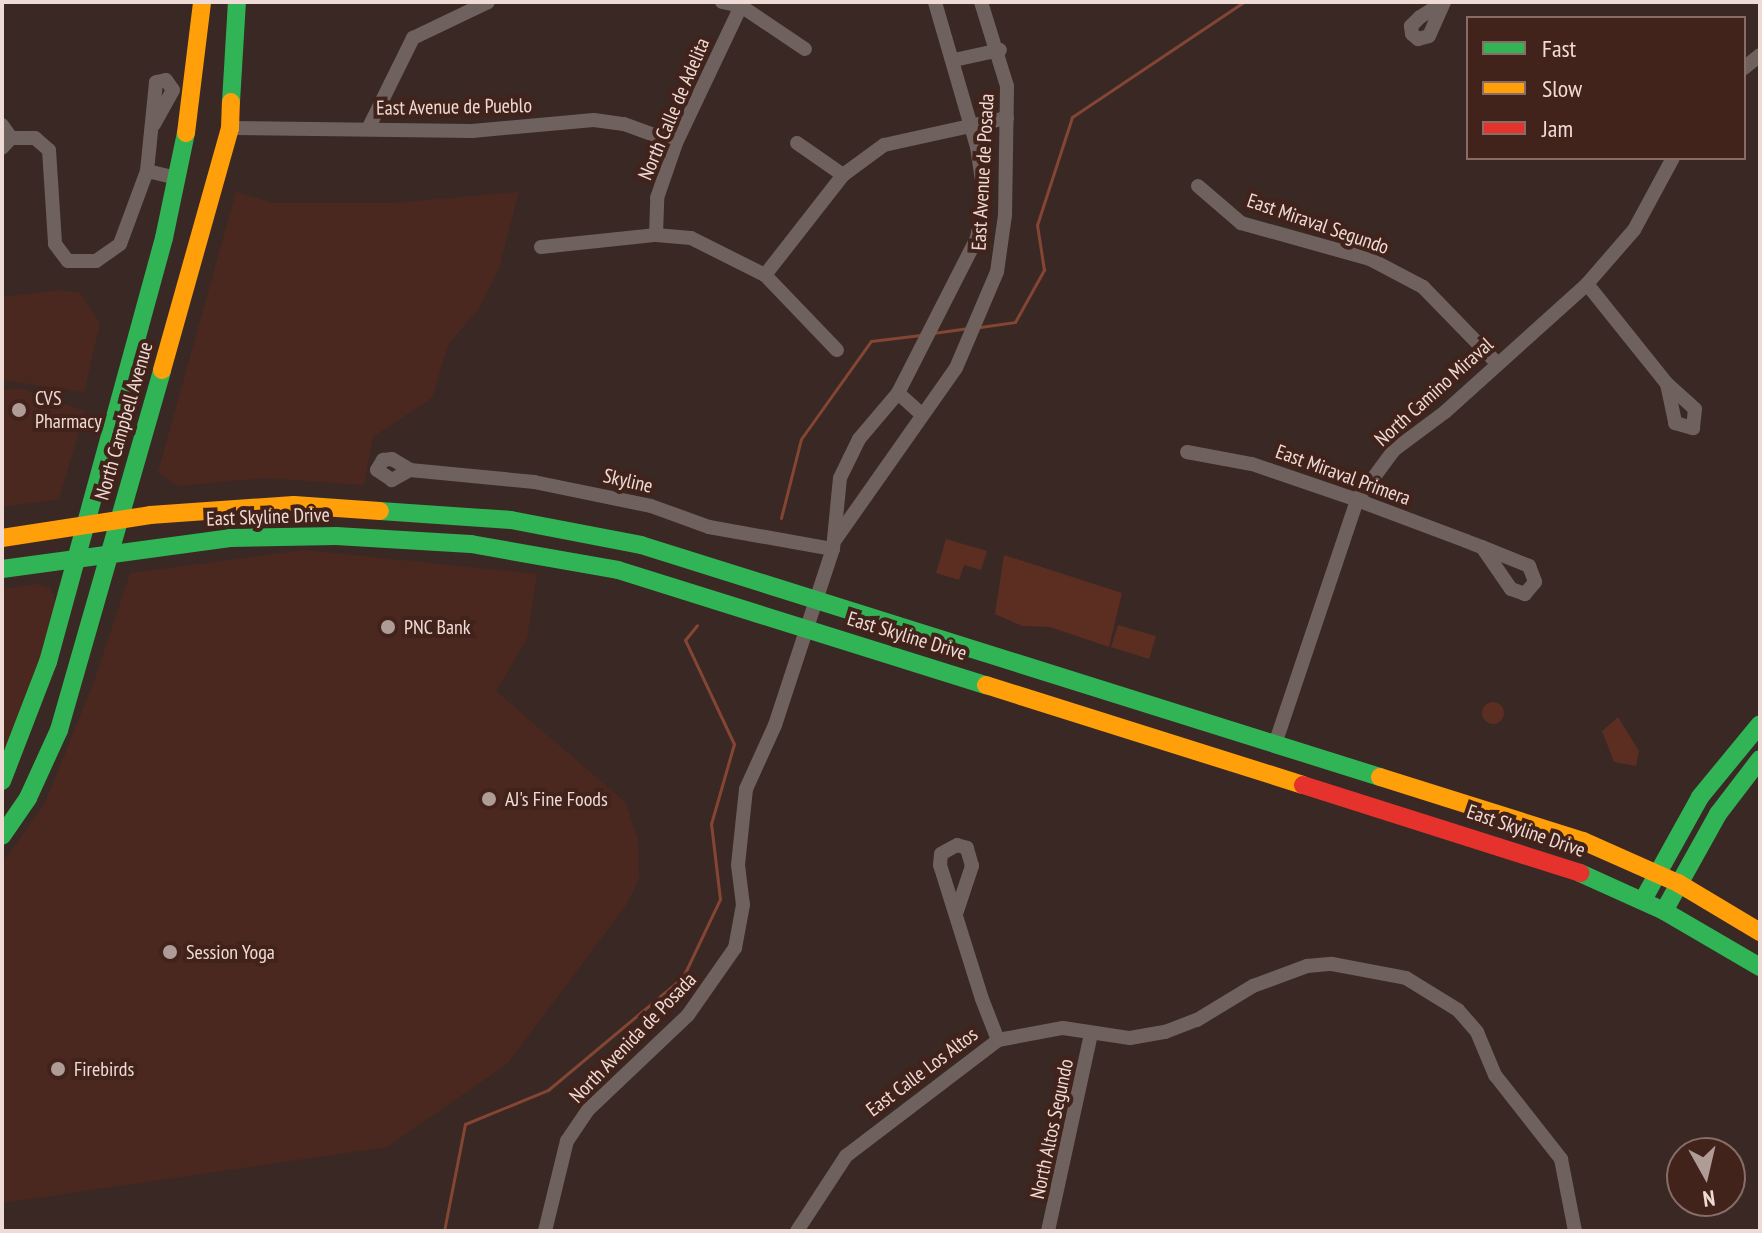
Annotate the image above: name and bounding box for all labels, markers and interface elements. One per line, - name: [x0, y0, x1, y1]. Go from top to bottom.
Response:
- legend: [1466, 16, 1746, 160]
- text: Fast: [1542, 33, 1576, 64]
- street label: North Calle de Adelita: [633, 34, 715, 184]
- text: Slow: [1542, 73, 1582, 104]
- street label: East Avenue de Posada: [967, 93, 999, 251]
- street label: East Avenue de Pueblo: [376, 94, 532, 120]
- text: Jam: [1542, 113, 1573, 144]
- street label: East Miraval Segundo: [1244, 189, 1392, 259]
- street label: North Camino Miraval: [1370, 333, 1498, 451]
- street label: North Campbell Avenue: [90, 339, 158, 503]
- place label: CVS Pharmacy: [35, 386, 102, 433]
- marker: CVS Pharmacy: [10, 401, 28, 419]
- street label: East Miraval Primera: [1272, 440, 1414, 510]
- street label: Skyline: [601, 464, 655, 498]
- street label: East Skyline Drive: [206, 503, 330, 531]
- street label: East Skyline Drive: [844, 606, 970, 666]
- place label: PNC Bank: [404, 615, 471, 639]
- marker: PNC Bank: [379, 618, 397, 636]
- place label: AJ's Fine Foods: [505, 787, 608, 811]
- marker: AJ's Fine Foods: [480, 790, 498, 808]
- street label: East Skyline Drive: [1464, 800, 1588, 862]
- place label: Session Yoga: [186, 940, 275, 964]
- marker: Session Yoga: [161, 943, 179, 961]
- street label: North Avenida de Posada: [564, 968, 702, 1108]
- street label: East Calle Los Altos: [861, 1022, 983, 1122]
- place label: Firebirds: [74, 1057, 134, 1081]
- street label: North Altos Segundo: [1025, 1057, 1079, 1201]
- marker: Firebirds: [49, 1060, 67, 1078]
- north arrow: [1666, 1137, 1746, 1217]
- text: N: [1701, 1184, 1717, 1213]

